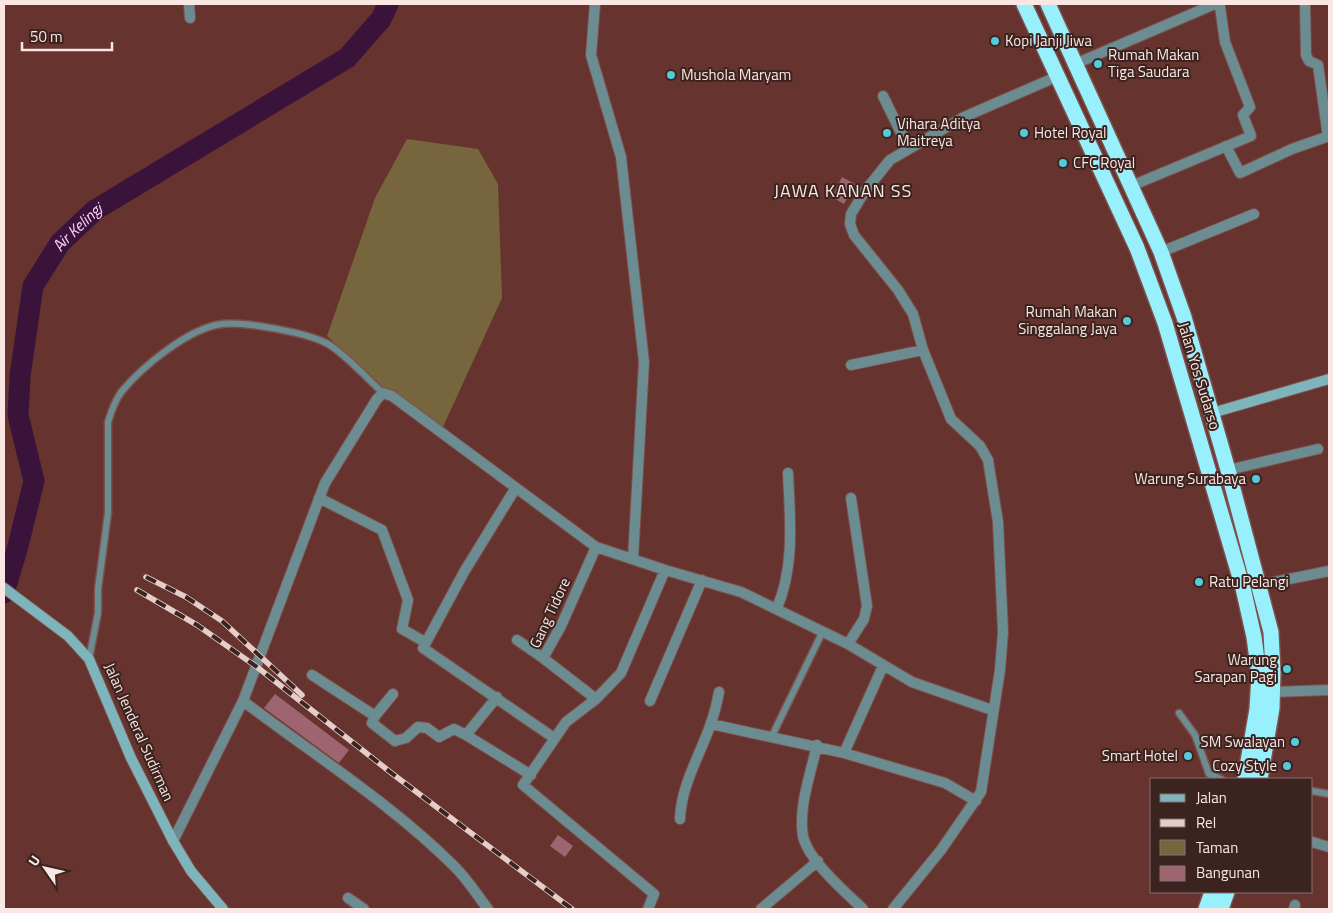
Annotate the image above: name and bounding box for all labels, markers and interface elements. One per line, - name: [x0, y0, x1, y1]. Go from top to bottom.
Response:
- scale bar: [22, 20, 112, 52]
- text: 50 m: [30, 25, 63, 48]
- place label: Kopi Janji Jiwa: [1005, 29, 1092, 52]
- marker: Kopi Janji Jiwa: [989, 35, 1001, 47]
- place label: Rumah Makan Tiga Saudara: [1108, 43, 1199, 83]
- marker: Rumah Makan Tiga Saudara: [1092, 58, 1104, 70]
- place label: Mushola Maryam: [681, 63, 791, 86]
- marker: Mushola Maryam: [665, 69, 677, 81]
- place label: Vihara Aditya Maitreya: [897, 112, 981, 152]
- place label: Hotel Royal: [1034, 121, 1106, 144]
- marker: Vihara Aditya Maitreya: [881, 127, 893, 139]
- marker: Hotel Royal: [1018, 127, 1030, 139]
- place label: CFC Royal: [1073, 151, 1135, 174]
- marker: CFC Royal: [1057, 157, 1069, 169]
- district label: JAWA KANAN SS: [774, 177, 912, 204]
- water label: Air Kelingi: [46, 196, 108, 256]
- place label: Rumah Makan Singgalang Jaya: [1018, 300, 1117, 340]
- marker: Rumah Makan Singgalang Jaya: [1121, 315, 1133, 327]
- street label: Jalan Yos Sudarso: [1172, 319, 1227, 432]
- place label: Warung Surabaya: [1134, 467, 1246, 490]
- marker: Warung Surabaya: [1250, 473, 1262, 485]
- place label: Ratu Pelangi: [1209, 570, 1289, 593]
- street label: Gang Tidore: [523, 574, 576, 652]
- marker: Ratu Pelangi: [1193, 576, 1205, 588]
- place label: Warung Sarapan Pagi: [1195, 648, 1277, 688]
- street label: Jalan Jenderal Sudirman: [99, 659, 180, 805]
- marker: Warung Sarapan Pagi: [1281, 663, 1293, 675]
- place label: SM Swalayan: [1201, 730, 1285, 753]
- marker: SM Swalayan: [1289, 736, 1301, 748]
- place label: Smart Hotel: [1102, 744, 1178, 767]
- marker: Smart Hotel: [1182, 750, 1194, 762]
- place label: Cozy Style: [1212, 754, 1277, 777]
- marker: Cozy Style: [1281, 760, 1293, 772]
- legend: [1150, 778, 1313, 893]
- text: Jalan: [1196, 786, 1227, 809]
- text: Rel: [1196, 811, 1216, 834]
- text: Taman: [1196, 836, 1238, 859]
- north arrow: [20, 843, 70, 893]
- text: U: [23, 851, 45, 870]
- text: Bangunan: [1196, 861, 1260, 884]

